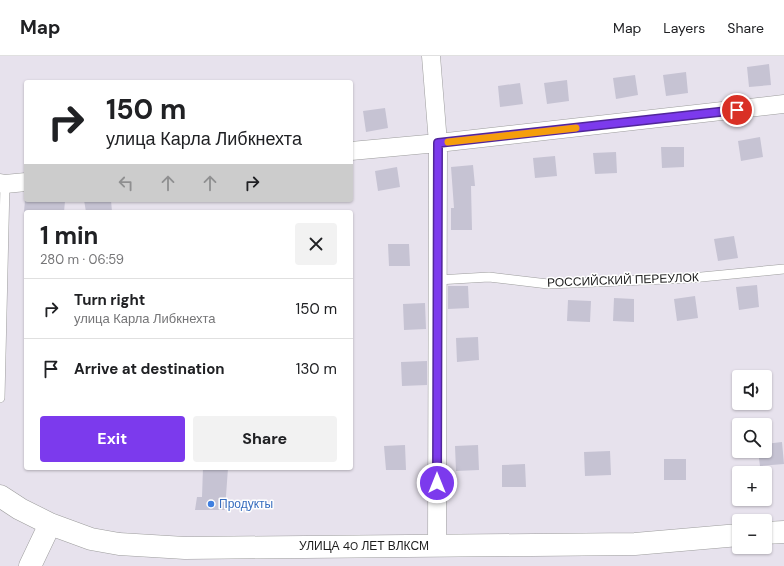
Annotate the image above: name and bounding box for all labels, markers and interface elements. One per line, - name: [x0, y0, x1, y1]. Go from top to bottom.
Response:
- text: Map: [20, 15, 60, 40]
- text: Map: [613, 19, 641, 37]
- text: Layers: [663, 19, 705, 37]
- text: Share: [727, 19, 764, 37]
- text: 150 m: [106, 91, 186, 128]
- pin: [720, 93, 754, 127]
- icon: right: [40, 96, 92, 148]
- icon: arrive: [726, 99, 748, 121]
- text: улица Карла Либкнехта: [106, 127, 302, 151]
- icon: left: [115, 172, 137, 194]
- icon: ahead: [157, 172, 179, 194]
- icon: ahead: [199, 172, 221, 194]
- icon: right: [241, 172, 263, 194]
- text: 1 min: [40, 220, 98, 251]
- button: close: [295, 223, 337, 265]
- text: 280 m · 06:59: [40, 251, 124, 268]
- street label: РОССИЙСКИЙ ПЕРЕУЛОК: [547, 269, 699, 291]
- text: Turn right: [74, 290, 145, 310]
- icon: right: [40, 298, 62, 320]
- text: 150 m: [296, 299, 337, 319]
- text: улица Карла Либкнехта: [74, 310, 216, 327]
- icon: arrive: [40, 358, 62, 380]
- text: Arrive at destination: [74, 359, 225, 379]
- text: 130 m: [296, 359, 337, 379]
- map controls: [732, 370, 772, 554]
- button: sound: [732, 370, 772, 410]
- button: Exit: [40, 416, 185, 462]
- button: Share: [193, 416, 337, 462]
- button: search: [732, 418, 772, 458]
- position arrow: [416, 462, 458, 504]
- button: +: [732, 466, 772, 506]
- place label: Продукты: [219, 496, 273, 512]
- marker: Продукты: [206, 499, 216, 509]
- button: −: [732, 514, 772, 554]
- street label: УЛИЦА 40 ЛЕТ ВЛКСМ: [299, 538, 429, 554]

